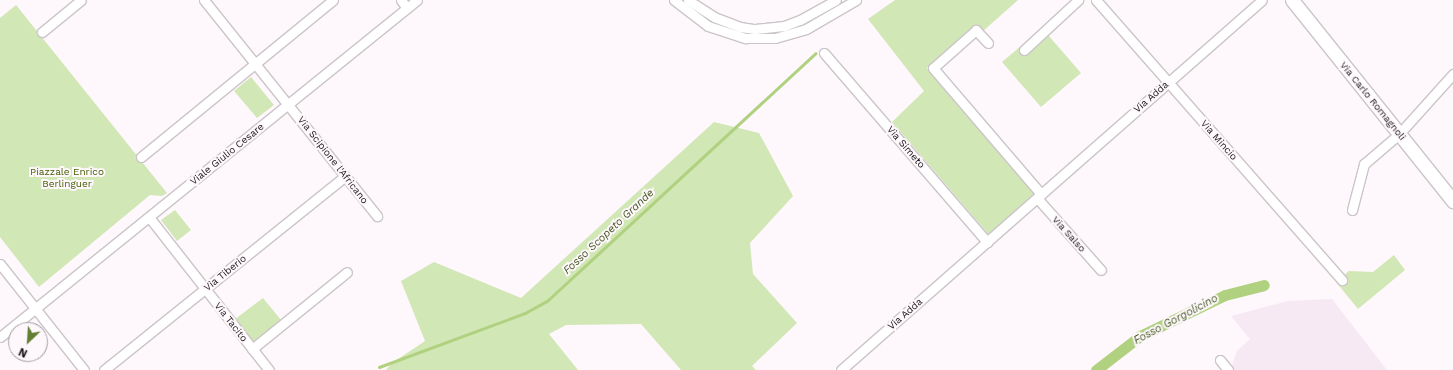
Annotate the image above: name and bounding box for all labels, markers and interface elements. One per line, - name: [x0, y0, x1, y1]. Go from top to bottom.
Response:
- street label: Via Carlo Romagnoli: [1337, 59, 1409, 143]
- street label: Via Adda: [1131, 78, 1171, 116]
- street label: Via Scipione l'Africano: [295, 114, 371, 206]
- street label: Via Mincio: [1198, 117, 1240, 163]
- street label: Viale Giulio Cesare: [188, 121, 266, 187]
- street label: Via Simeto: [884, 123, 928, 171]
- park label: Piazzale Enrico Berlinguer: [30, 165, 104, 188]
- water label: Fosso Scopeto Grande: [561, 187, 657, 277]
- street label: Via Salso: [1050, 213, 1088, 255]
- street label: Via Tiberio: [201, 252, 249, 294]
- water label: Fosso Gorgolicino: [1132, 292, 1220, 348]
- street label: Via Adda: [885, 295, 925, 333]
- street label: Via Tacito: [212, 300, 250, 344]
- north arrow: [8, 322, 48, 362]
- text: N: [17, 345, 30, 360]

